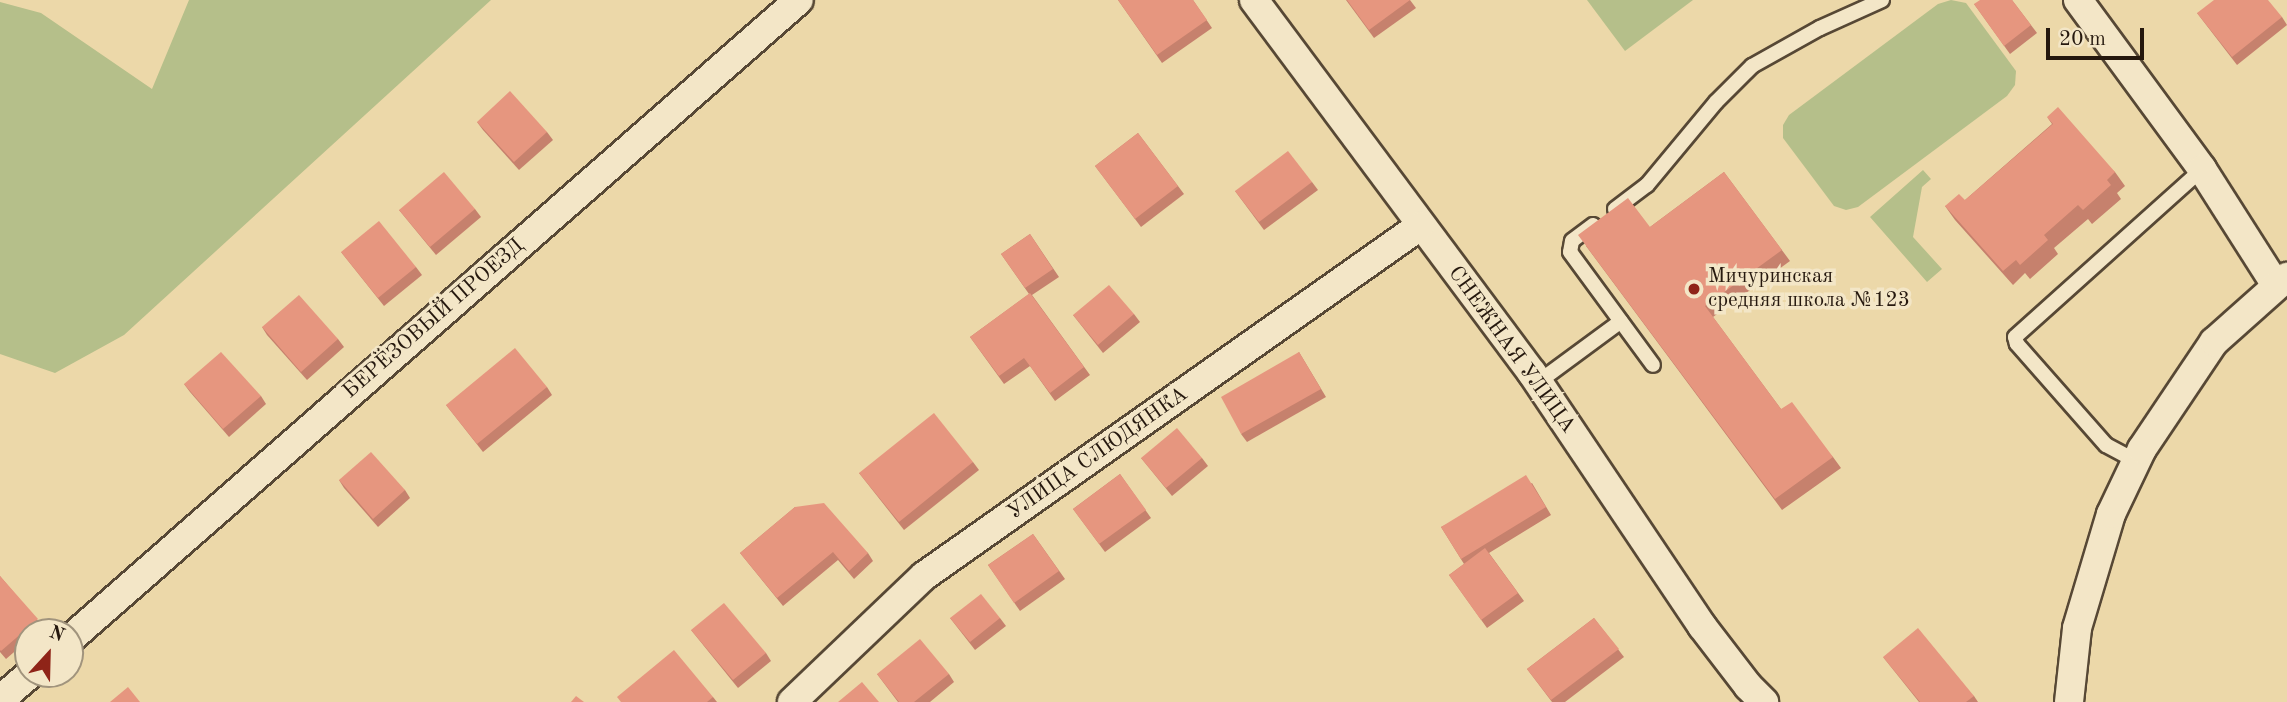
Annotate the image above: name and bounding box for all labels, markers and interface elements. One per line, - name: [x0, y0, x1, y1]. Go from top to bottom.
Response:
- scale bar: [2049, 14, 2147, 58]
- text: 20 m: [2059, 29, 2106, 50]
- street label: БЕРЁЗОВЫЙ ПРОЕЗД: [338, 234, 530, 404]
- street label: СНЕЖНАЯ УЛИЦА: [1442, 262, 1580, 438]
- place label: Мичуринская средняя школа №123: [1708, 264, 1910, 314]
- marker: Мичуринская средняя школа №123: [1686, 281, 1702, 297]
- street label: УЛИЦА СЛЮДЯНКА: [1003, 382, 1193, 526]
- north arrow: [14, 618, 84, 688]
- text: N: [46, 623, 67, 646]

